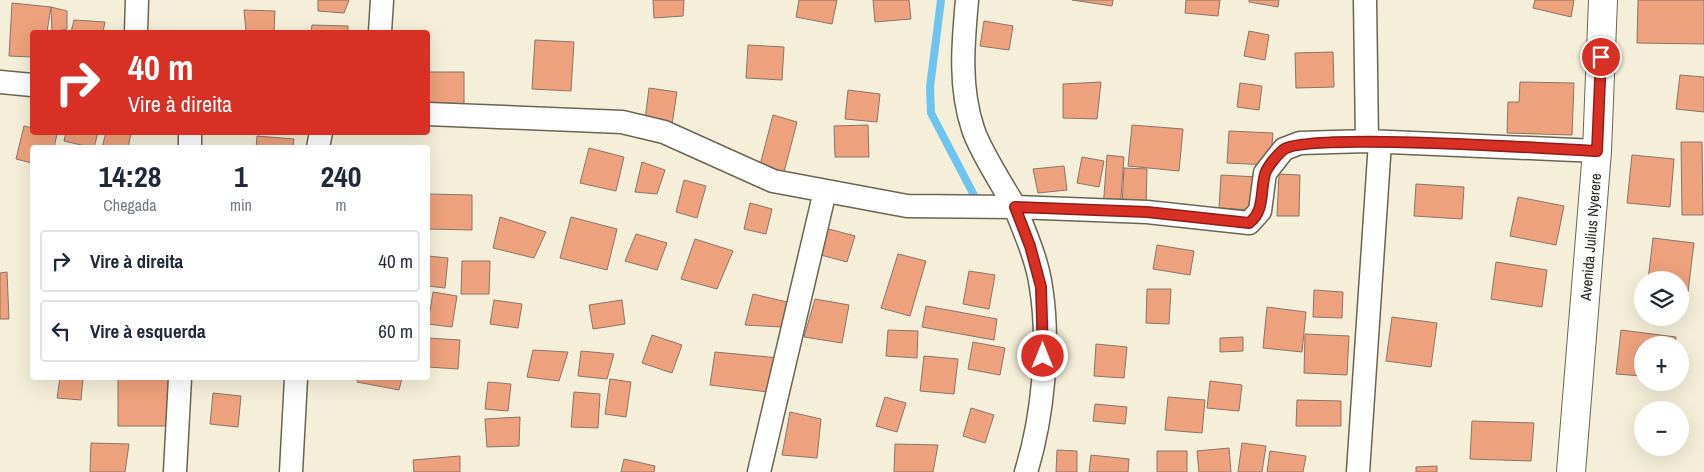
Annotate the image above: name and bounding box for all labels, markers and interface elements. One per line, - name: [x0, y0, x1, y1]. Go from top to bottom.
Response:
- pin: [1580, 36, 1622, 78]
- icon: arrive: [1587, 43, 1615, 71]
- text: 40 m: [128, 44, 193, 91]
- icon: right: [45, 50, 110, 115]
- text: Vire à direita: [128, 89, 232, 119]
- text: 14:28: [99, 156, 161, 196]
- text: 1: [234, 156, 248, 196]
- text: 240: [320, 156, 361, 196]
- street label: Avenida Julius Nyerere: [1574, 172, 1606, 302]
- text: Chegada: [103, 194, 157, 216]
- text: min: [230, 194, 252, 216]
- text: m: [335, 194, 346, 216]
- icon: right: [47, 247, 75, 275]
- text: Vire à direita: [90, 248, 183, 274]
- text: 40 m: [378, 248, 413, 274]
- map controls: [1634, 271, 1689, 456]
- button: layers: [1634, 271, 1689, 326]
- icon: left: [47, 317, 75, 345]
- text: Vire à esquerda: [90, 318, 206, 344]
- text: 60 m: [378, 318, 413, 344]
- position arrow: [1016, 329, 1068, 381]
- button: +: [1634, 336, 1689, 391]
- button: −: [1634, 401, 1689, 456]

